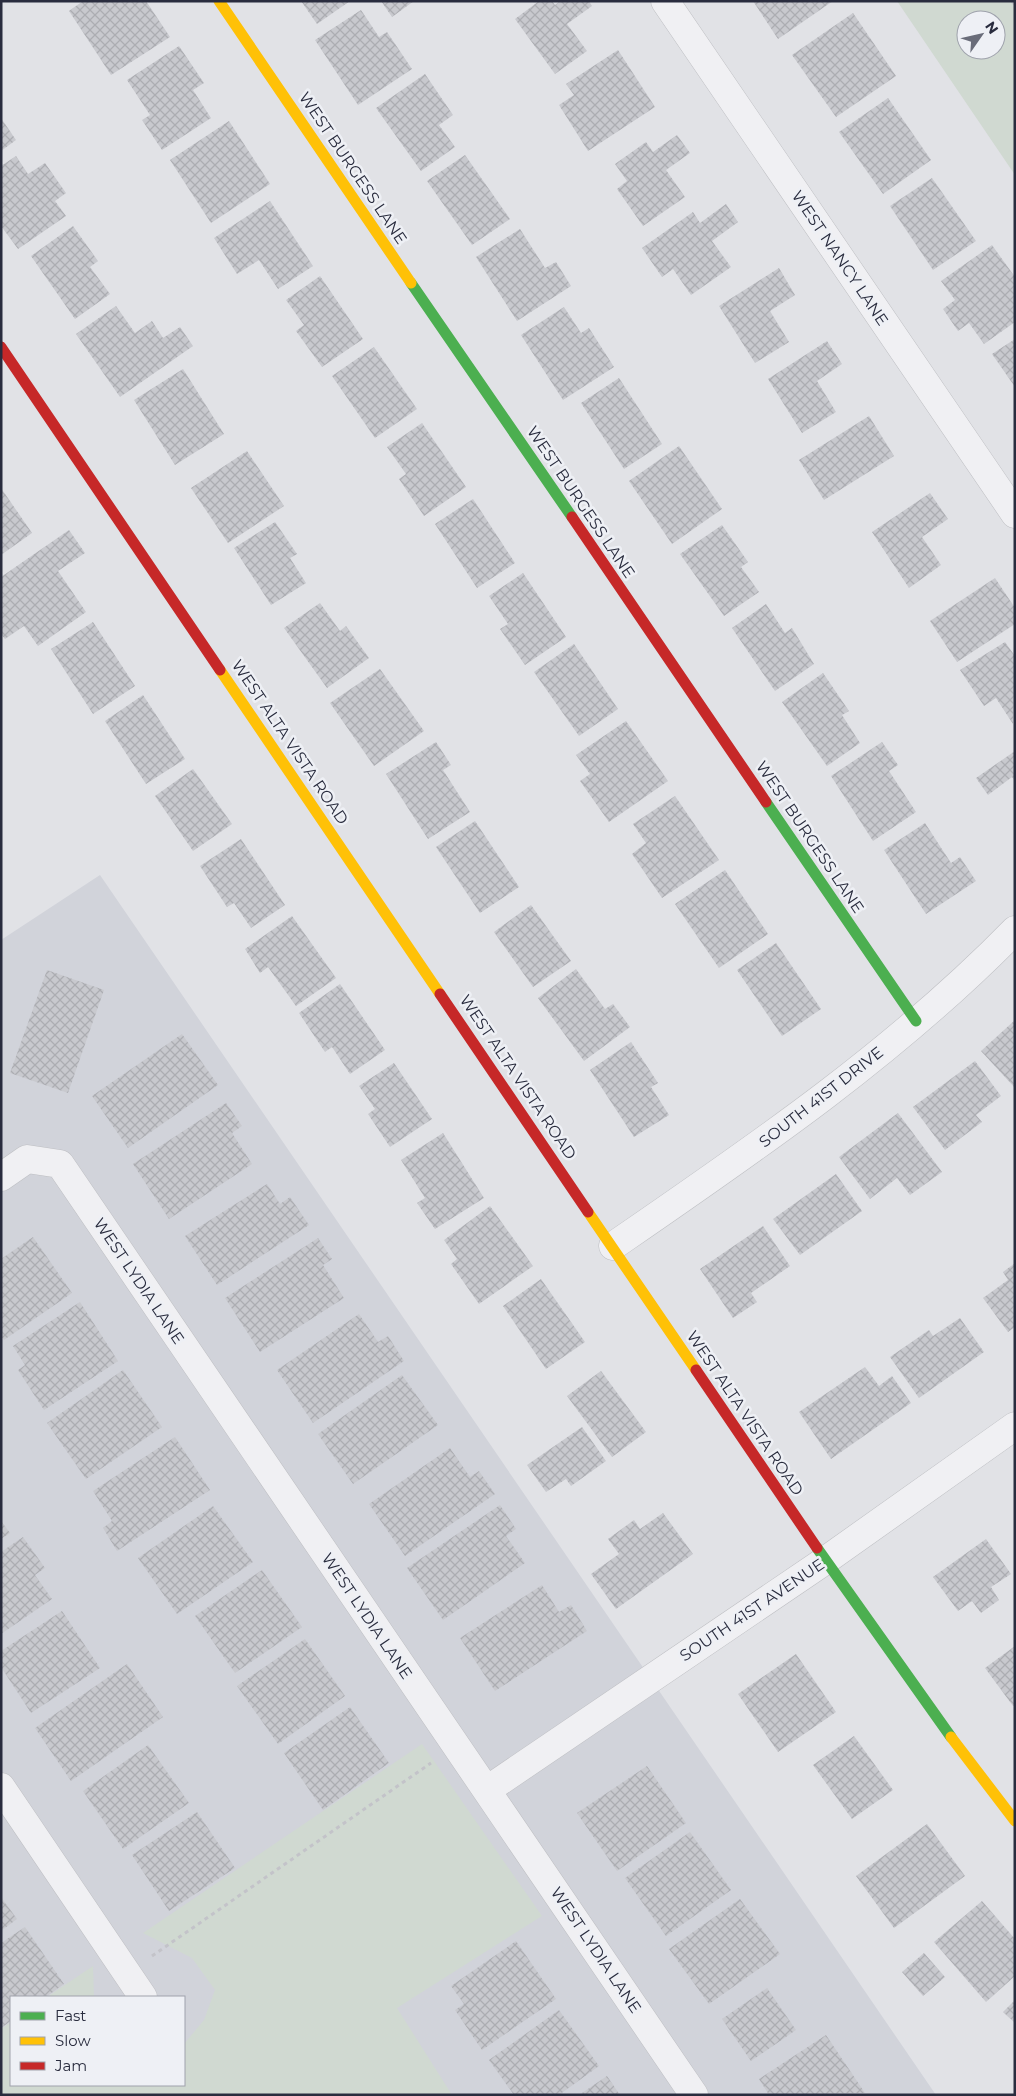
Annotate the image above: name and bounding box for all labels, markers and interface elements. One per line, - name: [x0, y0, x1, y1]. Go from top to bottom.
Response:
- north arrow: [956, 10, 1006, 60]
- text: N: [981, 18, 1002, 37]
- street label: WEST BURGESS LANE: [295, 88, 411, 248]
- street label: WEST NANCY LANE: [788, 187, 892, 329]
- street label: WEST BURGESS LANE: [523, 422, 639, 582]
- street label: WEST ALTA VISTA ROAD: [228, 656, 352, 828]
- street label: WEST BURGESS LANE: [752, 757, 868, 917]
- street label: WEST ALTA VISTA ROAD: [456, 991, 580, 1163]
- street label: SOUTH 41ST DRIVE: [755, 1043, 887, 1151]
- street label: WEST LYDIA LANE: [90, 1214, 188, 1348]
- street label: WEST ALTA VISTA ROAD: [683, 1327, 807, 1499]
- street label: WEST LYDIA LANE: [318, 1549, 416, 1683]
- street label: SOUTH 41ST AVENUE: [676, 1555, 828, 1665]
- street label: WEST LYDIA LANE: [547, 1883, 645, 2017]
- legend: [10, 1996, 185, 2086]
- text: Fast: [55, 2006, 86, 2025]
- text: Slow: [55, 2031, 91, 2050]
- text: Jam: [54, 2056, 87, 2075]

